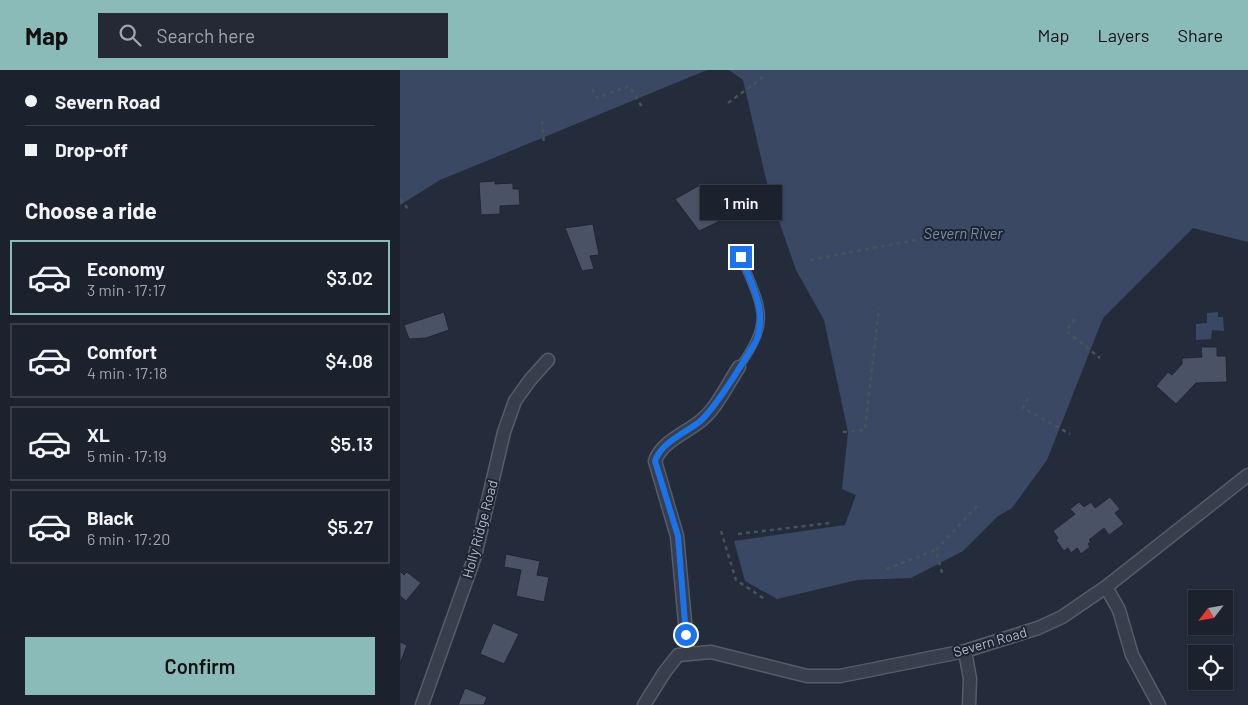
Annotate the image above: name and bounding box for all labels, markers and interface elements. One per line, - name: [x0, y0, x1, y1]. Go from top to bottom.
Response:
- search box: [98, 13, 448, 58]
- text: Map: [25, 21, 68, 50]
- icon: search: [116, 21, 144, 49]
- text: Search here: [156, 24, 255, 47]
- text: Map: [1037, 24, 1069, 46]
- text: Layers: [1097, 24, 1150, 46]
- text: Share: [1178, 24, 1223, 46]
- text: Severn Road: [55, 90, 160, 113]
- text: Drop-off: [55, 138, 128, 161]
- callout: 1 min: [700, 184, 782, 220]
- text: 1 min: [724, 193, 758, 212]
- text: Choose a ride: [25, 197, 157, 223]
- water label: Severn River: [924, 224, 1003, 242]
- route end: [730, 246, 752, 268]
- icon: car: [27, 255, 72, 300]
- text: Economy: [87, 257, 165, 280]
- text: $3.02: [326, 266, 373, 289]
- text: 3 min · 17:17: [87, 280, 166, 299]
- icon: car: [27, 338, 72, 383]
- text: Comfort: [87, 340, 157, 363]
- text: $4.08: [326, 349, 373, 372]
- text: 4 min · 17:18: [87, 363, 167, 382]
- icon: car: [27, 421, 72, 466]
- text: XL: [87, 423, 110, 446]
- text: $5.13: [330, 432, 373, 455]
- text: 5 min · 17:19: [87, 446, 167, 465]
- street label: Holly Ridge Road: [458, 478, 501, 580]
- icon: car: [27, 504, 72, 549]
- text: Black: [87, 506, 134, 529]
- text: $5.27: [327, 515, 373, 538]
- text: 6 min · 17:20: [87, 529, 170, 548]
- north arrow: [1188, 590, 1232, 635]
- map controls: [1188, 590, 1233, 690]
- street label: Severn Road: [951, 623, 1029, 660]
- route start: [675, 624, 697, 646]
- button: Confirm: [25, 637, 375, 695]
- button: locate: [1188, 645, 1233, 690]

